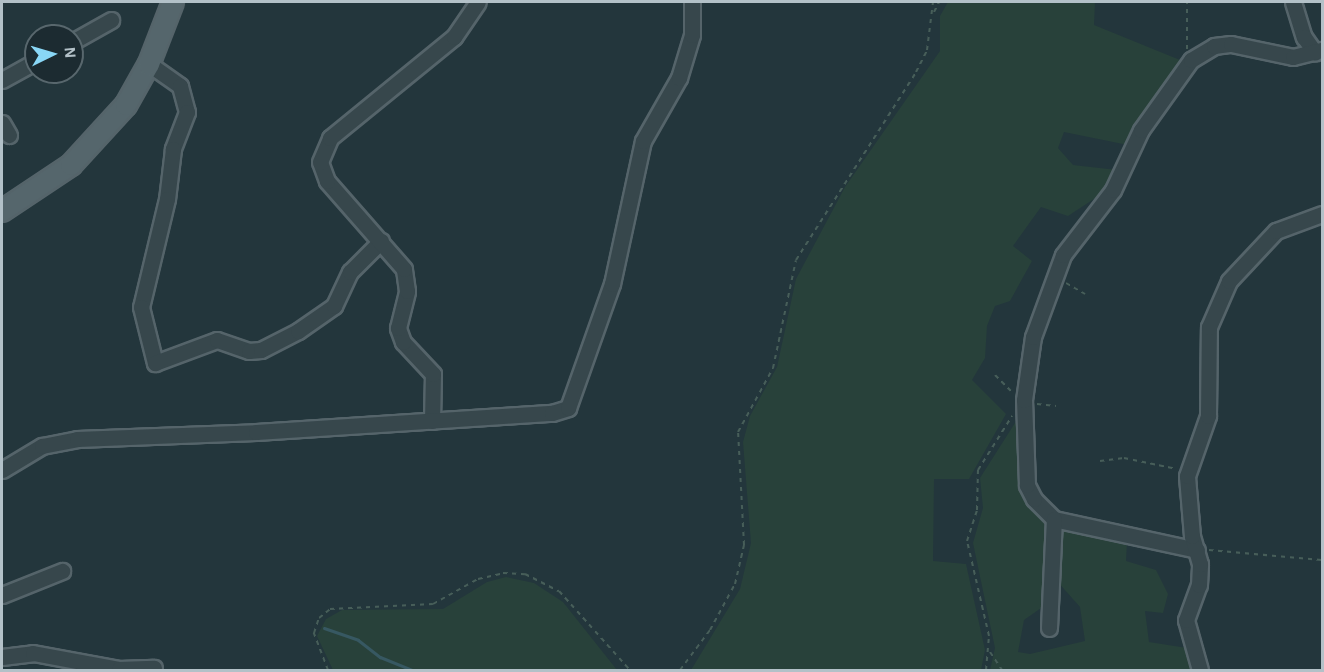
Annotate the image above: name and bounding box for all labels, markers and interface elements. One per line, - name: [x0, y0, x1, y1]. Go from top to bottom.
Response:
- north arrow: [24, 24, 84, 84]
- text: N: [61, 46, 78, 59]

